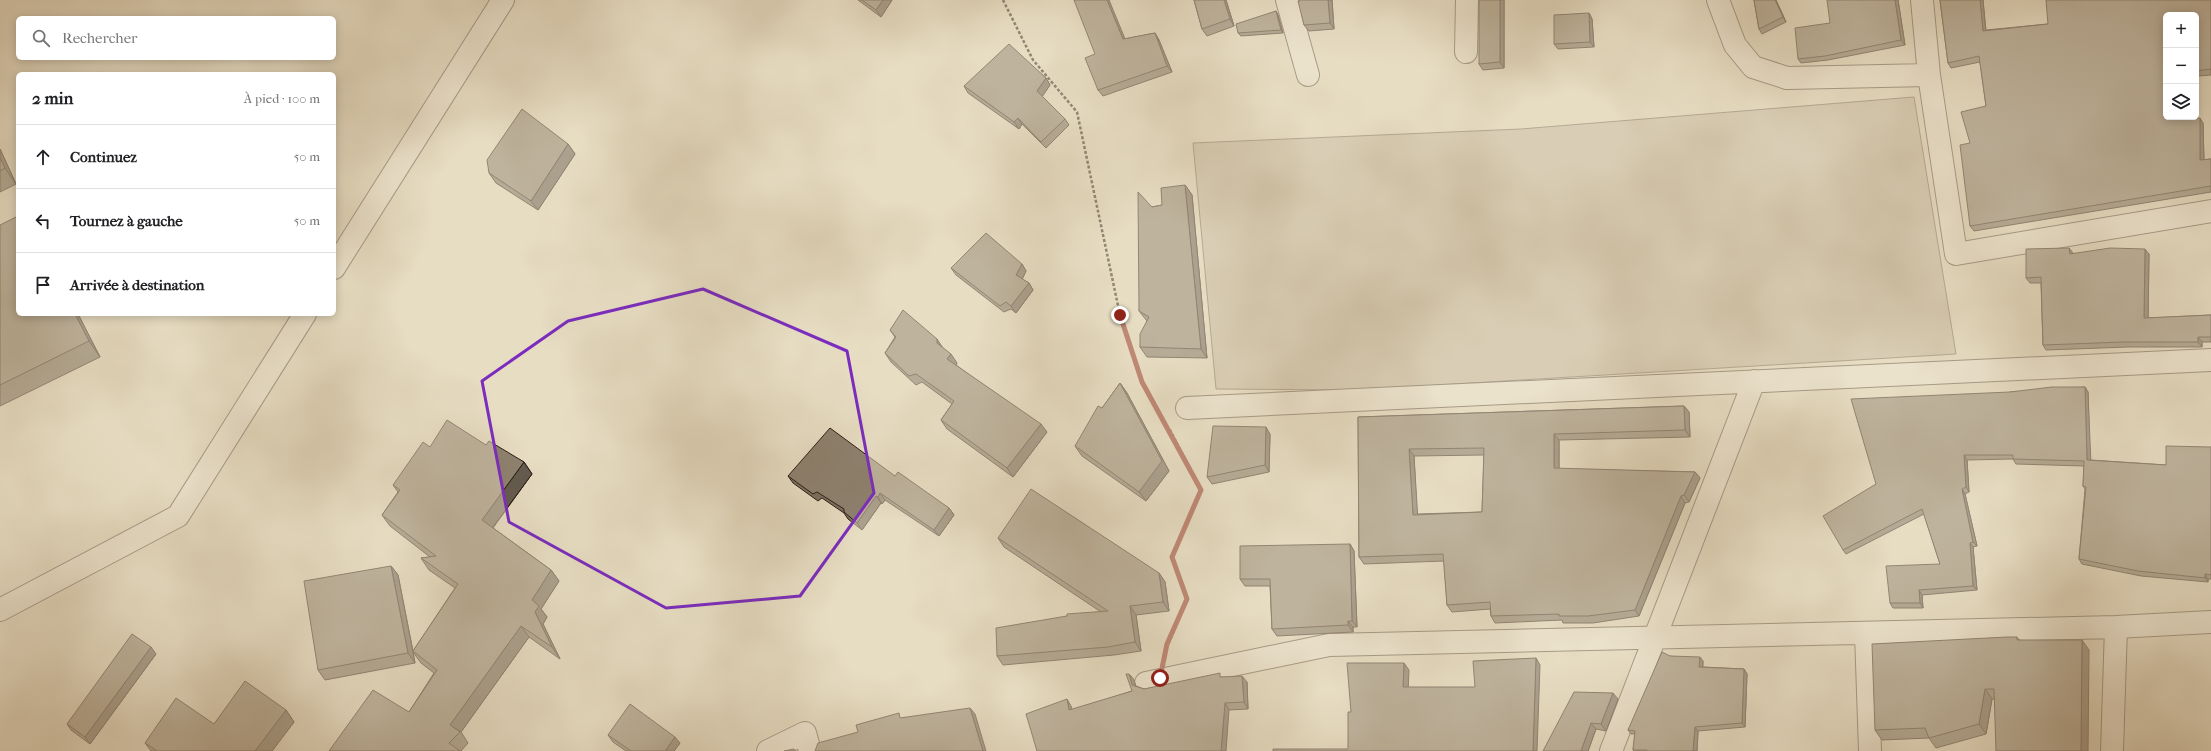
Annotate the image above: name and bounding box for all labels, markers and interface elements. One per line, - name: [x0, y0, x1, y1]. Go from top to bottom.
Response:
- map controls: [2163, 12, 2199, 120]
- button: +: [2163, 12, 2199, 48]
- search box: [16, 16, 336, 60]
- icon: search: [30, 27, 52, 49]
- text: Rechercher: [62, 29, 137, 47]
- button: −: [2163, 48, 2199, 84]
- button: layers: [2163, 84, 2199, 120]
- text: 2 min: [32, 88, 73, 108]
- text: À pied · 100 m: [244, 91, 320, 106]
- icon: ahead: [32, 146, 54, 168]
- text: Continuez: [70, 148, 137, 166]
- text: 50 m: [294, 149, 320, 164]
- icon: left: [32, 210, 54, 232]
- text: Tournez à gauche: [70, 212, 183, 230]
- text: 50 m: [294, 213, 320, 228]
- icon: arrive: [32, 274, 54, 296]
- text: Arrivée à destination: [70, 276, 205, 294]
- route end: [1111, 306, 1129, 324]
- route start: [1151, 669, 1169, 687]

